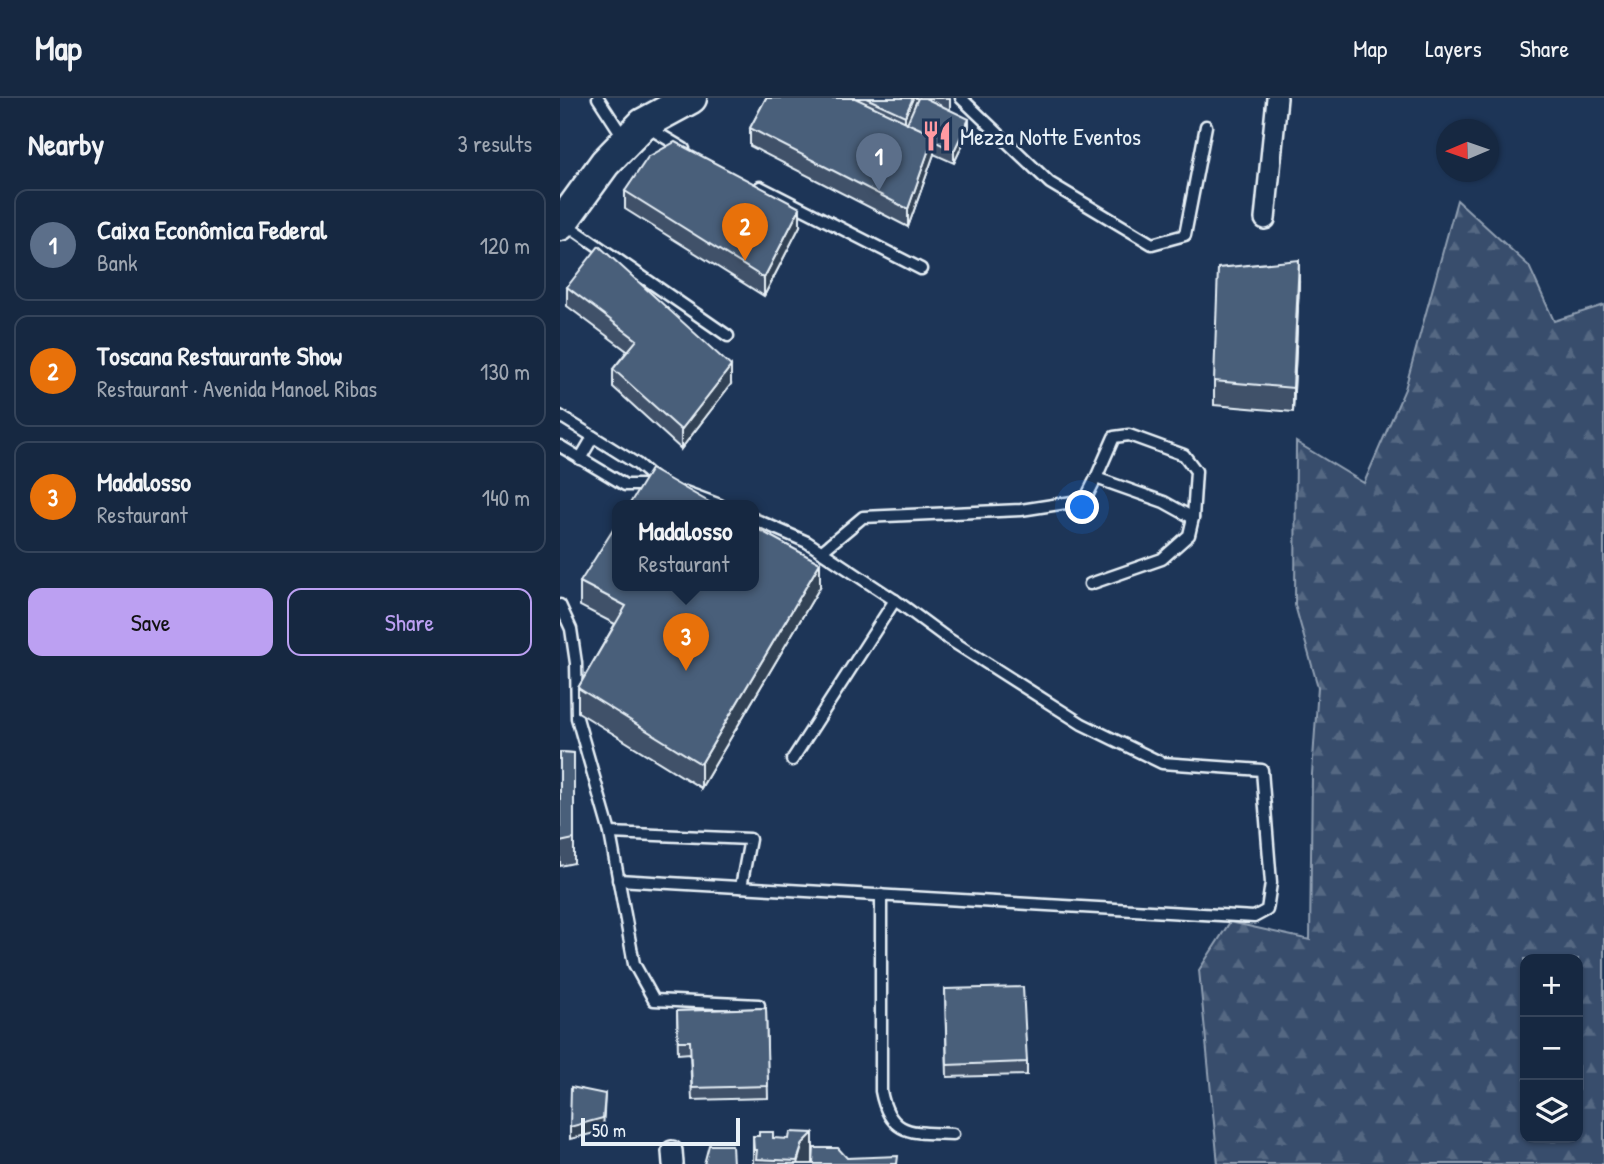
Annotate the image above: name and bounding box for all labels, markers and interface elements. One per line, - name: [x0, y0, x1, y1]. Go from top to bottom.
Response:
- text: Map: [35, 26, 82, 70]
- text: Map: [1353, 32, 1387, 64]
- text: Layers: [1425, 32, 1482, 64]
- text: Share: [1520, 32, 1569, 64]
- restaurant icon: Mezza Notte Eventos: [920, 119, 954, 153]
- north arrow: [1436, 119, 1499, 182]
- place label: Mezza Notte Eventos: [960, 120, 1141, 152]
- text: Nearby: [28, 124, 104, 164]
- text: 3 results: [457, 128, 532, 159]
- pin: 1: [856, 133, 902, 191]
- pin: 2: [722, 203, 768, 261]
- text: Caixa Econômica Federal: [97, 212, 327, 247]
- text: 1: [49, 230, 57, 261]
- text: 120 m: [480, 230, 530, 261]
- text: Bank: [97, 247, 138, 278]
- text: Toscana Restaurante Show: [97, 338, 342, 373]
- text: 2: [48, 356, 58, 387]
- text: 130 m: [480, 356, 530, 387]
- text: Restaurant · Avenida Manoel Ribas: [97, 373, 377, 404]
- text: Madalosso: [97, 464, 191, 499]
- text: 3: [48, 482, 58, 513]
- text: 140 m: [482, 482, 530, 513]
- your location: [1065, 490, 1099, 524]
- text: Restaurant: [97, 499, 188, 530]
- popup: [612, 500, 759, 591]
- text: Madalosso: [639, 513, 732, 548]
- text: Restaurant: [639, 548, 729, 579]
- button: Save: [28, 588, 273, 656]
- button: Share: [287, 588, 532, 656]
- pin: 3: [663, 613, 709, 671]
- map controls: [1520, 954, 1583, 1143]
- button: +: [1520, 954, 1583, 1017]
- button: −: [1520, 1017, 1583, 1080]
- button: layers: [1520, 1080, 1583, 1143]
- scale bar: [581, 1115, 740, 1147]
- text: 50 m: [592, 1117, 626, 1143]

